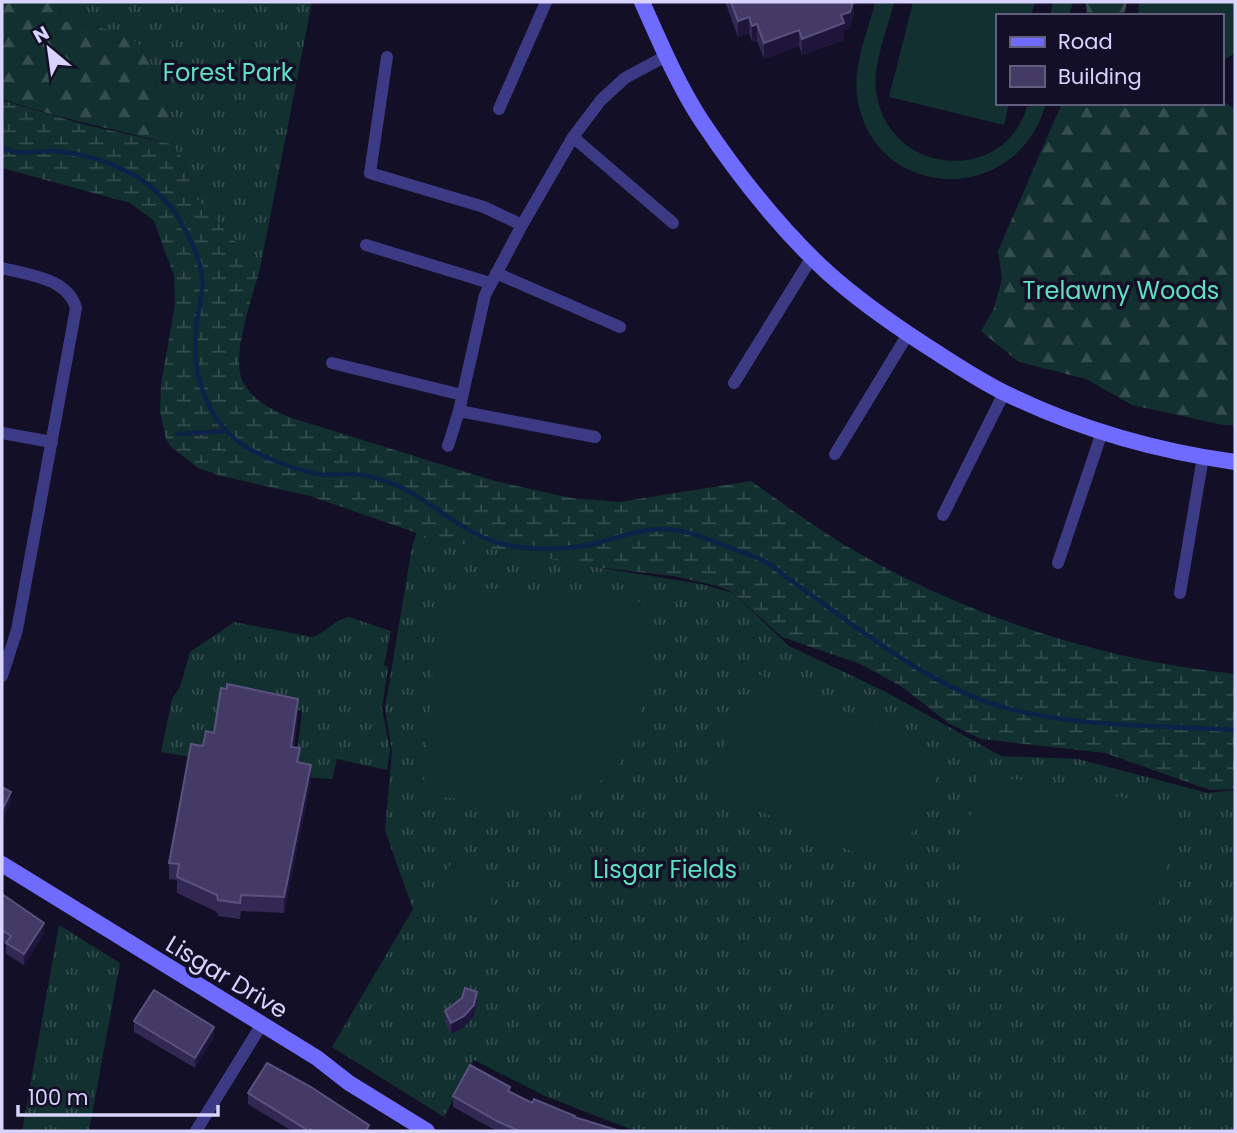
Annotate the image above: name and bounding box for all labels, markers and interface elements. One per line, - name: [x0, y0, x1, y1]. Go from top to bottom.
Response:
- north arrow: [14, 14, 84, 84]
- legend: [996, 14, 1223, 105]
- text: N: [28, 19, 54, 50]
- text: Road: [1058, 27, 1113, 56]
- park label: Forest Park: [163, 56, 294, 89]
- text: Building: [1058, 62, 1142, 91]
- park label: Trelawny Woods: [1023, 274, 1219, 307]
- park label: Lisgar Fields: [593, 853, 737, 886]
- street label: Lisgar Drive: [160, 928, 294, 1026]
- scale bar: [18, 1074, 217, 1118]
- text: 100 m: [28, 1083, 88, 1112]

